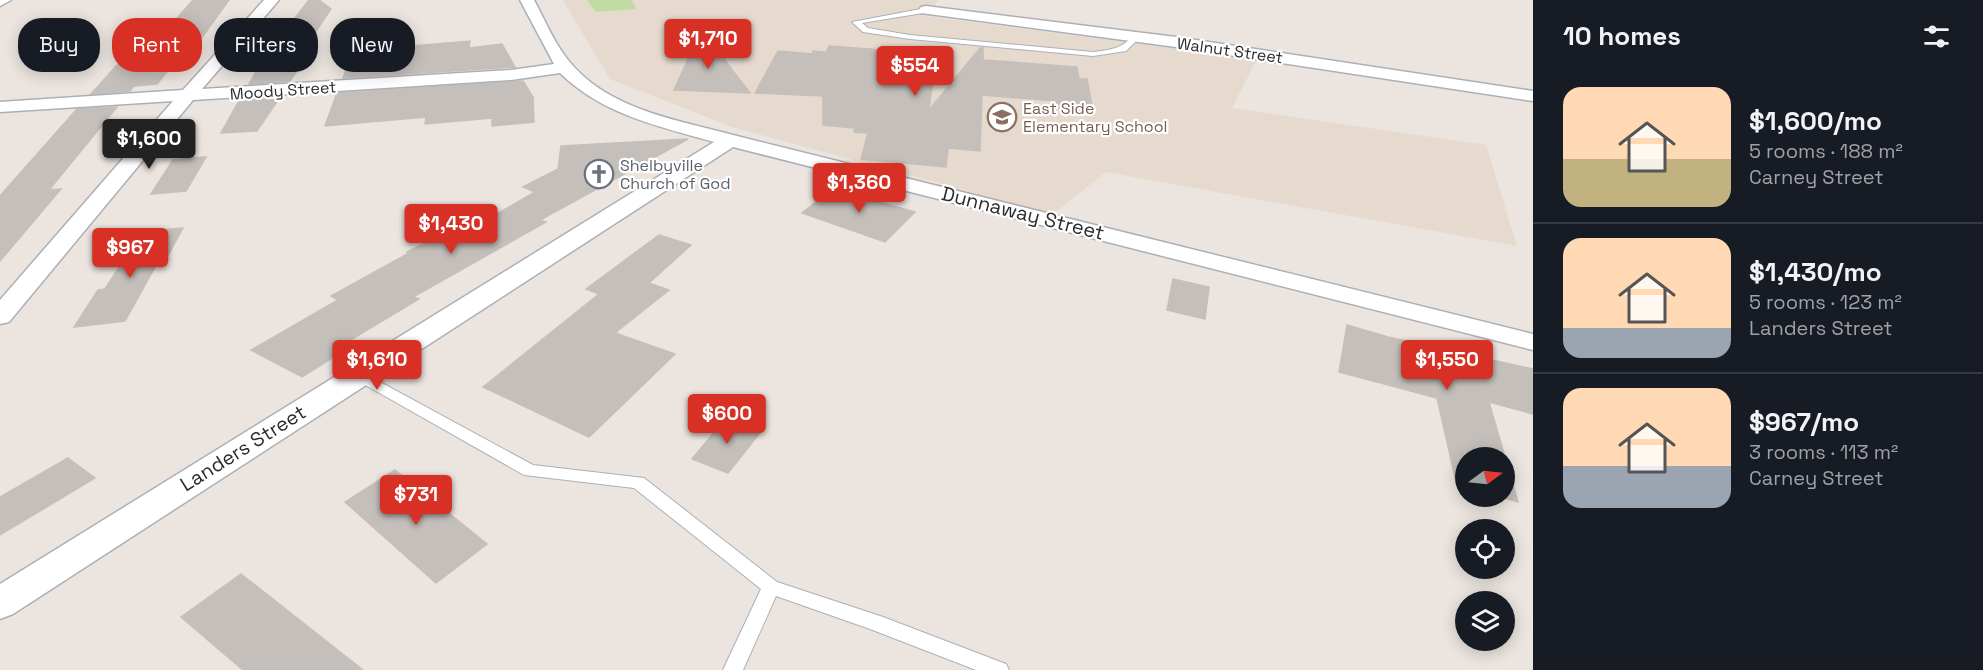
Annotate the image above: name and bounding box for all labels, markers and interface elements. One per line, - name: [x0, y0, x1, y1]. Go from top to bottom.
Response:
- chip: Buy: [18, 18, 100, 72]
- chip: Rent: [112, 18, 202, 72]
- chip: Filters: [214, 18, 318, 72]
- chip: New: [330, 18, 415, 72]
- pin: $1,710: [659, 19, 757, 70]
- text: 10 homes: [1563, 19, 1681, 53]
- icon: filters: [1920, 20, 1953, 53]
- text: $1,710: [678, 25, 738, 51]
- street label: Walnut Street: [1176, 33, 1284, 68]
- pin: $554: [879, 46, 951, 97]
- text: $554: [891, 52, 939, 78]
- street label: Moody Street: [229, 76, 337, 105]
- place label: East Side Elementary School: [1023, 98, 1168, 137]
- school or university icon: East Side Elementary School: [986, 101, 1018, 133]
- text: $1,600/mo: [1749, 104, 1882, 138]
- icon: home: [1611, 111, 1683, 183]
- pin: $1,600: [100, 119, 198, 170]
- text: $1,600: [116, 125, 182, 151]
- text: 5 rooms · 188 m²: [1749, 138, 1903, 164]
- place label: Shelbyville Church of God: [620, 155, 731, 194]
- church icon: Shelbyville Church of God: [583, 158, 615, 190]
- pin: $1,360: [810, 163, 908, 214]
- text: Carney Street: [1749, 164, 1883, 190]
- text: $1,360: [827, 169, 891, 195]
- street label: Dunnaway Street: [939, 180, 1107, 246]
- pin: $1,430: [402, 204, 500, 255]
- text: $1,430: [419, 210, 483, 236]
- pin: $967: [94, 228, 166, 279]
- text: $967: [106, 234, 154, 260]
- text: $1,430/mo: [1749, 255, 1882, 289]
- icon: home: [1611, 262, 1683, 334]
- text: 5 rooms · 123 m²: [1749, 289, 1902, 315]
- text: Landers Street: [1749, 315, 1893, 341]
- pin: $1,610: [328, 340, 426, 391]
- pin: $1,550: [1398, 340, 1496, 391]
- text: $1,610: [346, 346, 408, 372]
- text: $1,550: [1415, 346, 1479, 372]
- pin: $600: [691, 394, 763, 445]
- street label: Landers Street: [175, 399, 311, 497]
- text: $600: [702, 400, 752, 426]
- text: $967/mo: [1749, 405, 1859, 439]
- icon: home: [1611, 412, 1683, 484]
- text: 3 rooms · 113 m²: [1749, 439, 1898, 465]
- north arrow: [1455, 447, 1515, 507]
- map controls: [1455, 447, 1515, 651]
- text: Carney Street: [1749, 465, 1883, 491]
- pin: $731: [380, 475, 452, 526]
- text: $731: [394, 481, 438, 507]
- button: locate: [1455, 519, 1515, 579]
- button: layers: [1455, 591, 1515, 651]

